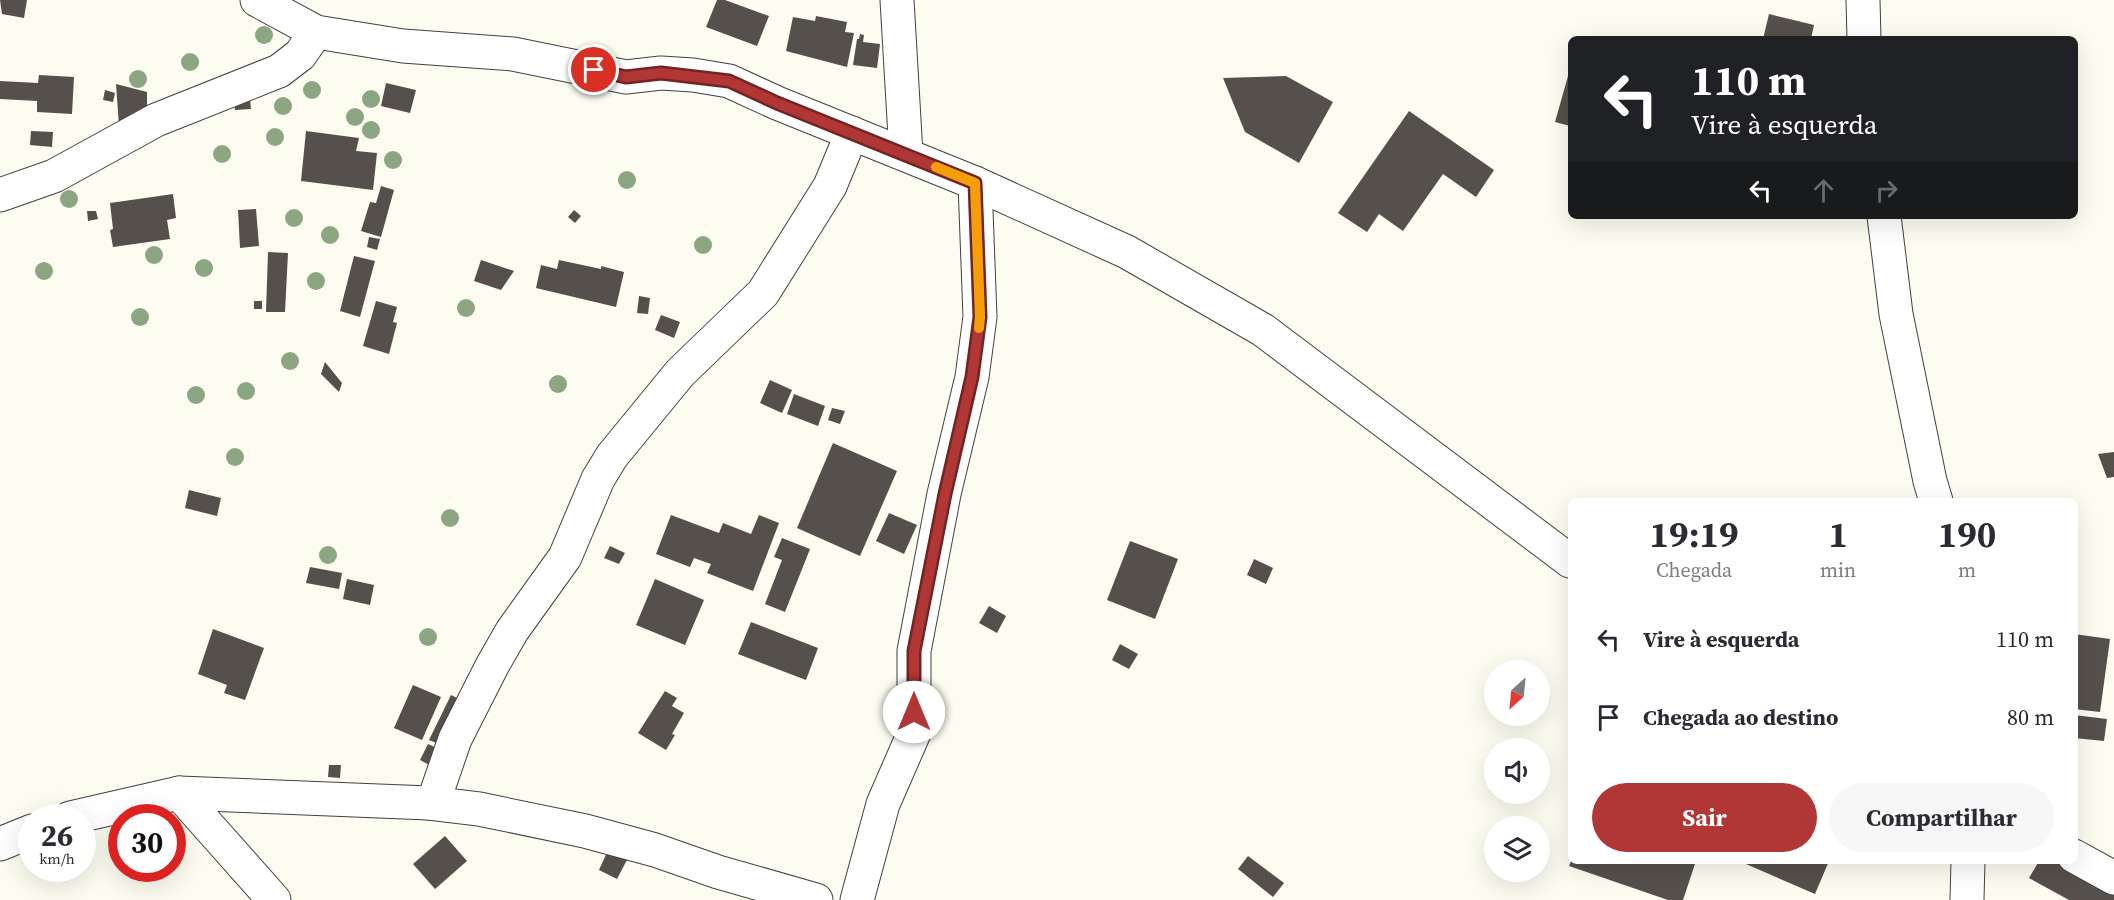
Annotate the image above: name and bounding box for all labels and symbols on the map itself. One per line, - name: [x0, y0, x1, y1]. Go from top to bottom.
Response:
- pin: [568, 44, 619, 95]
- north arrow: [1484, 660, 1550, 726]
- position arrow: [882, 680, 946, 744]
- speed limit sign: 30: [108, 804, 186, 882]

